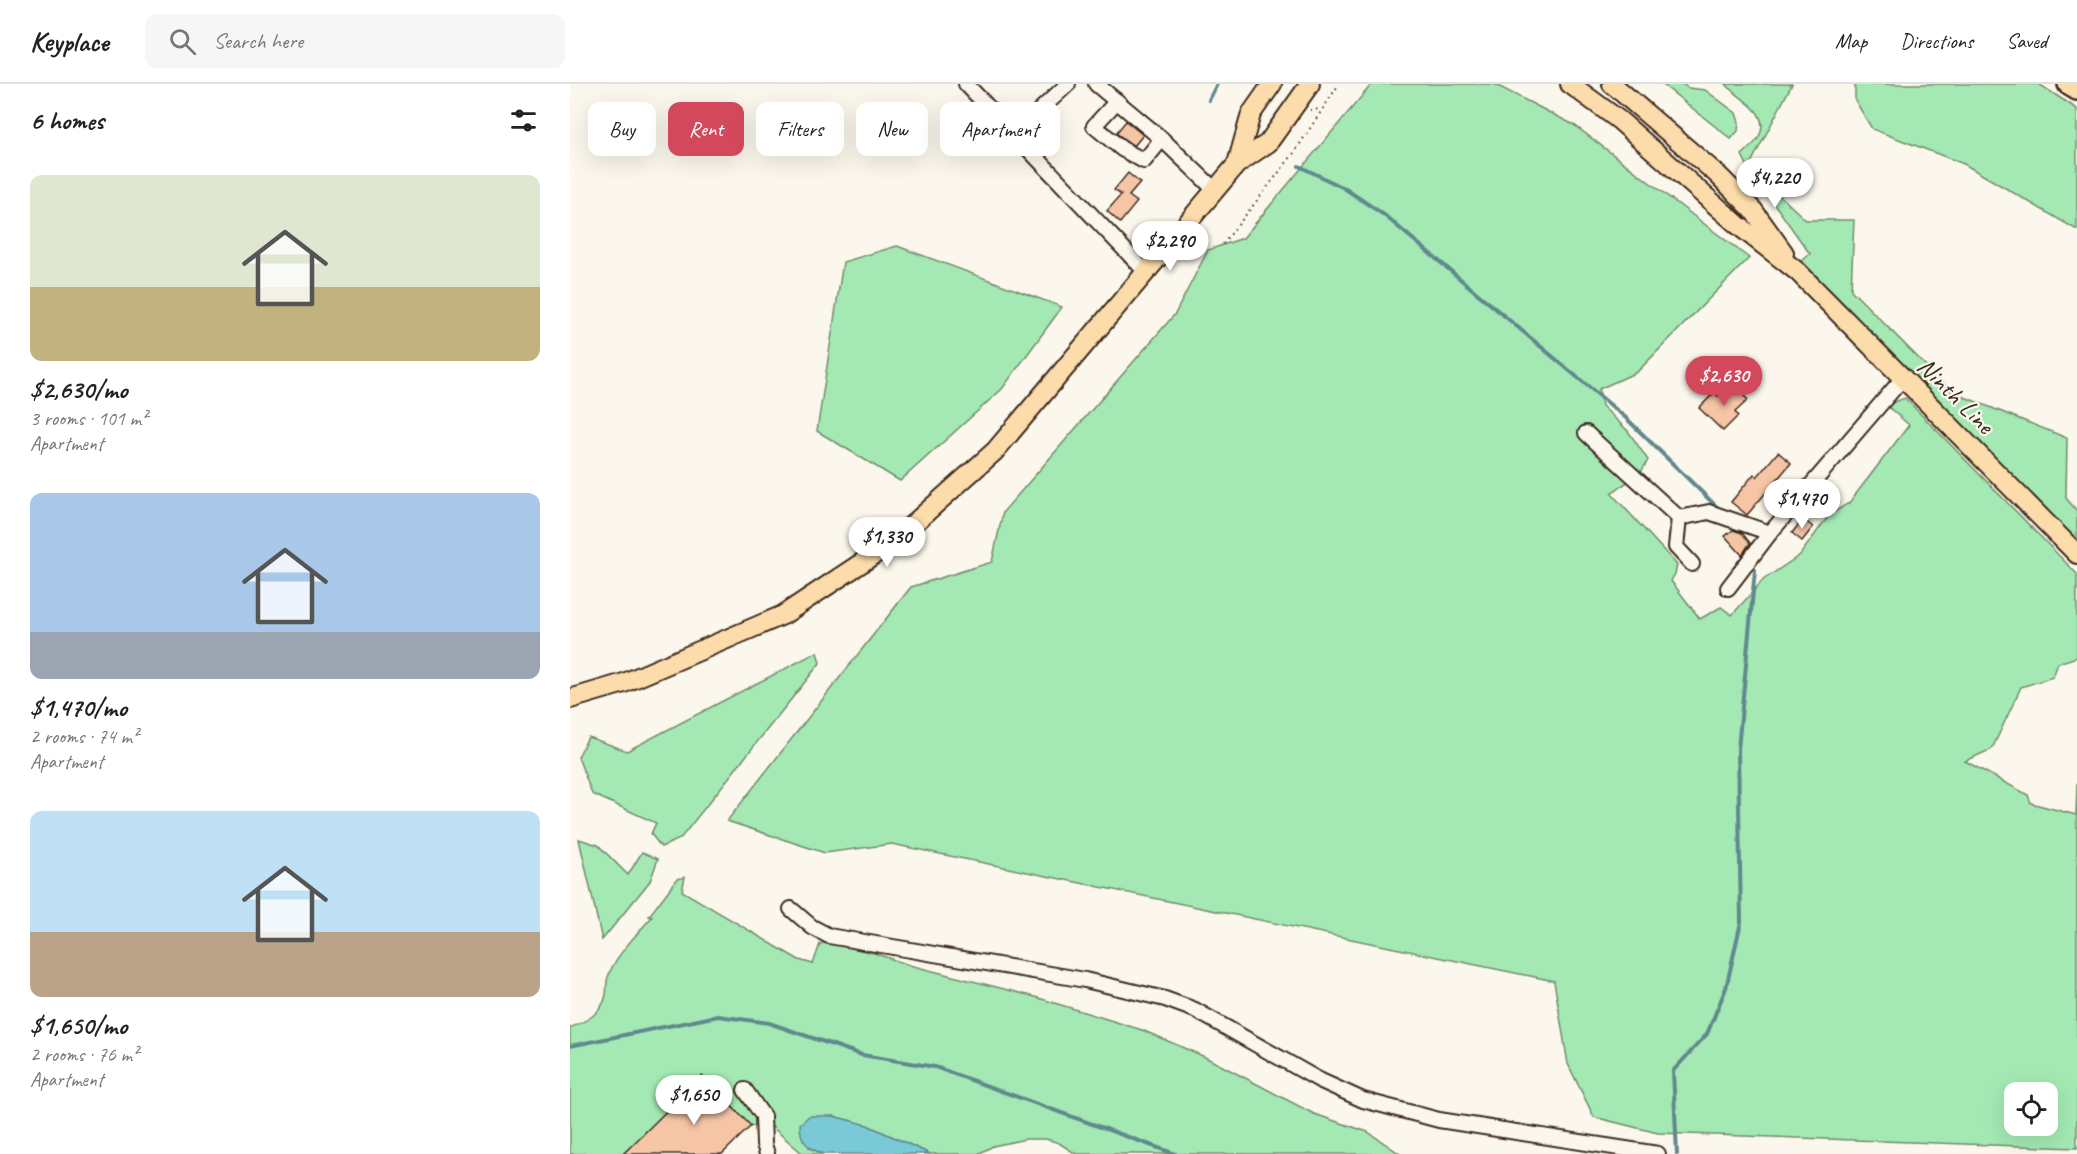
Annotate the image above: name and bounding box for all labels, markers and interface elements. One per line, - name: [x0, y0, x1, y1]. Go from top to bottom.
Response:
- search box: [145, 14, 565, 68]
- text: Keyplace: [30, 24, 109, 59]
- icon: search: [166, 25, 199, 58]
- text: Search here: [214, 27, 303, 55]
- text: Map: [1835, 28, 1867, 54]
- text: Directions: [1900, 28, 1973, 54]
- text: Saved: [2006, 28, 2047, 54]
- chip: Buy: [588, 102, 656, 156]
- chip: Rent: [668, 102, 744, 156]
- chip: Filters: [756, 102, 844, 156]
- chip: New: [856, 102, 928, 156]
- chip: Apartment: [940, 102, 1060, 156]
- text: 6 homes: [30, 104, 104, 137]
- icon: filters: [507, 104, 540, 137]
- pin: $4,220: [1726, 158, 1824, 209]
- text: $4,220: [1751, 165, 1799, 190]
- icon: home: [231, 214, 339, 322]
- pin: $2,290: [1121, 221, 1219, 272]
- text: $2,290: [1146, 228, 1194, 253]
- street label: Ninth Line: [1910, 350, 2002, 442]
- pin: $2,630: [1675, 356, 1773, 407]
- text: $2,630: [1699, 363, 1749, 388]
- text: $2,630/mo: [30, 373, 128, 406]
- text: 3 rooms · 101 m²: [30, 406, 147, 431]
- text: Apartment: [30, 431, 103, 456]
- pin: $1,470: [1753, 479, 1851, 530]
- text: $1,470: [1778, 486, 1826, 511]
- pin: $1,330: [838, 517, 936, 568]
- text: $1,330: [863, 524, 911, 549]
- icon: home: [231, 532, 339, 640]
- text: $1,470/mo: [30, 691, 127, 724]
- text: 2 rooms · 74 m²: [30, 724, 138, 749]
- text: Apartment: [30, 749, 103, 774]
- icon: home: [231, 850, 339, 958]
- text: $1,650/mo: [30, 1009, 127, 1042]
- text: 2 rooms · 76 m²: [30, 1042, 138, 1067]
- text: Apartment: [30, 1067, 103, 1092]
- pin: $1,650: [645, 1075, 743, 1126]
- text: $1,650: [669, 1082, 719, 1107]
- map controls: [2004, 1082, 2058, 1136]
- button: locate: [2004, 1082, 2058, 1136]

